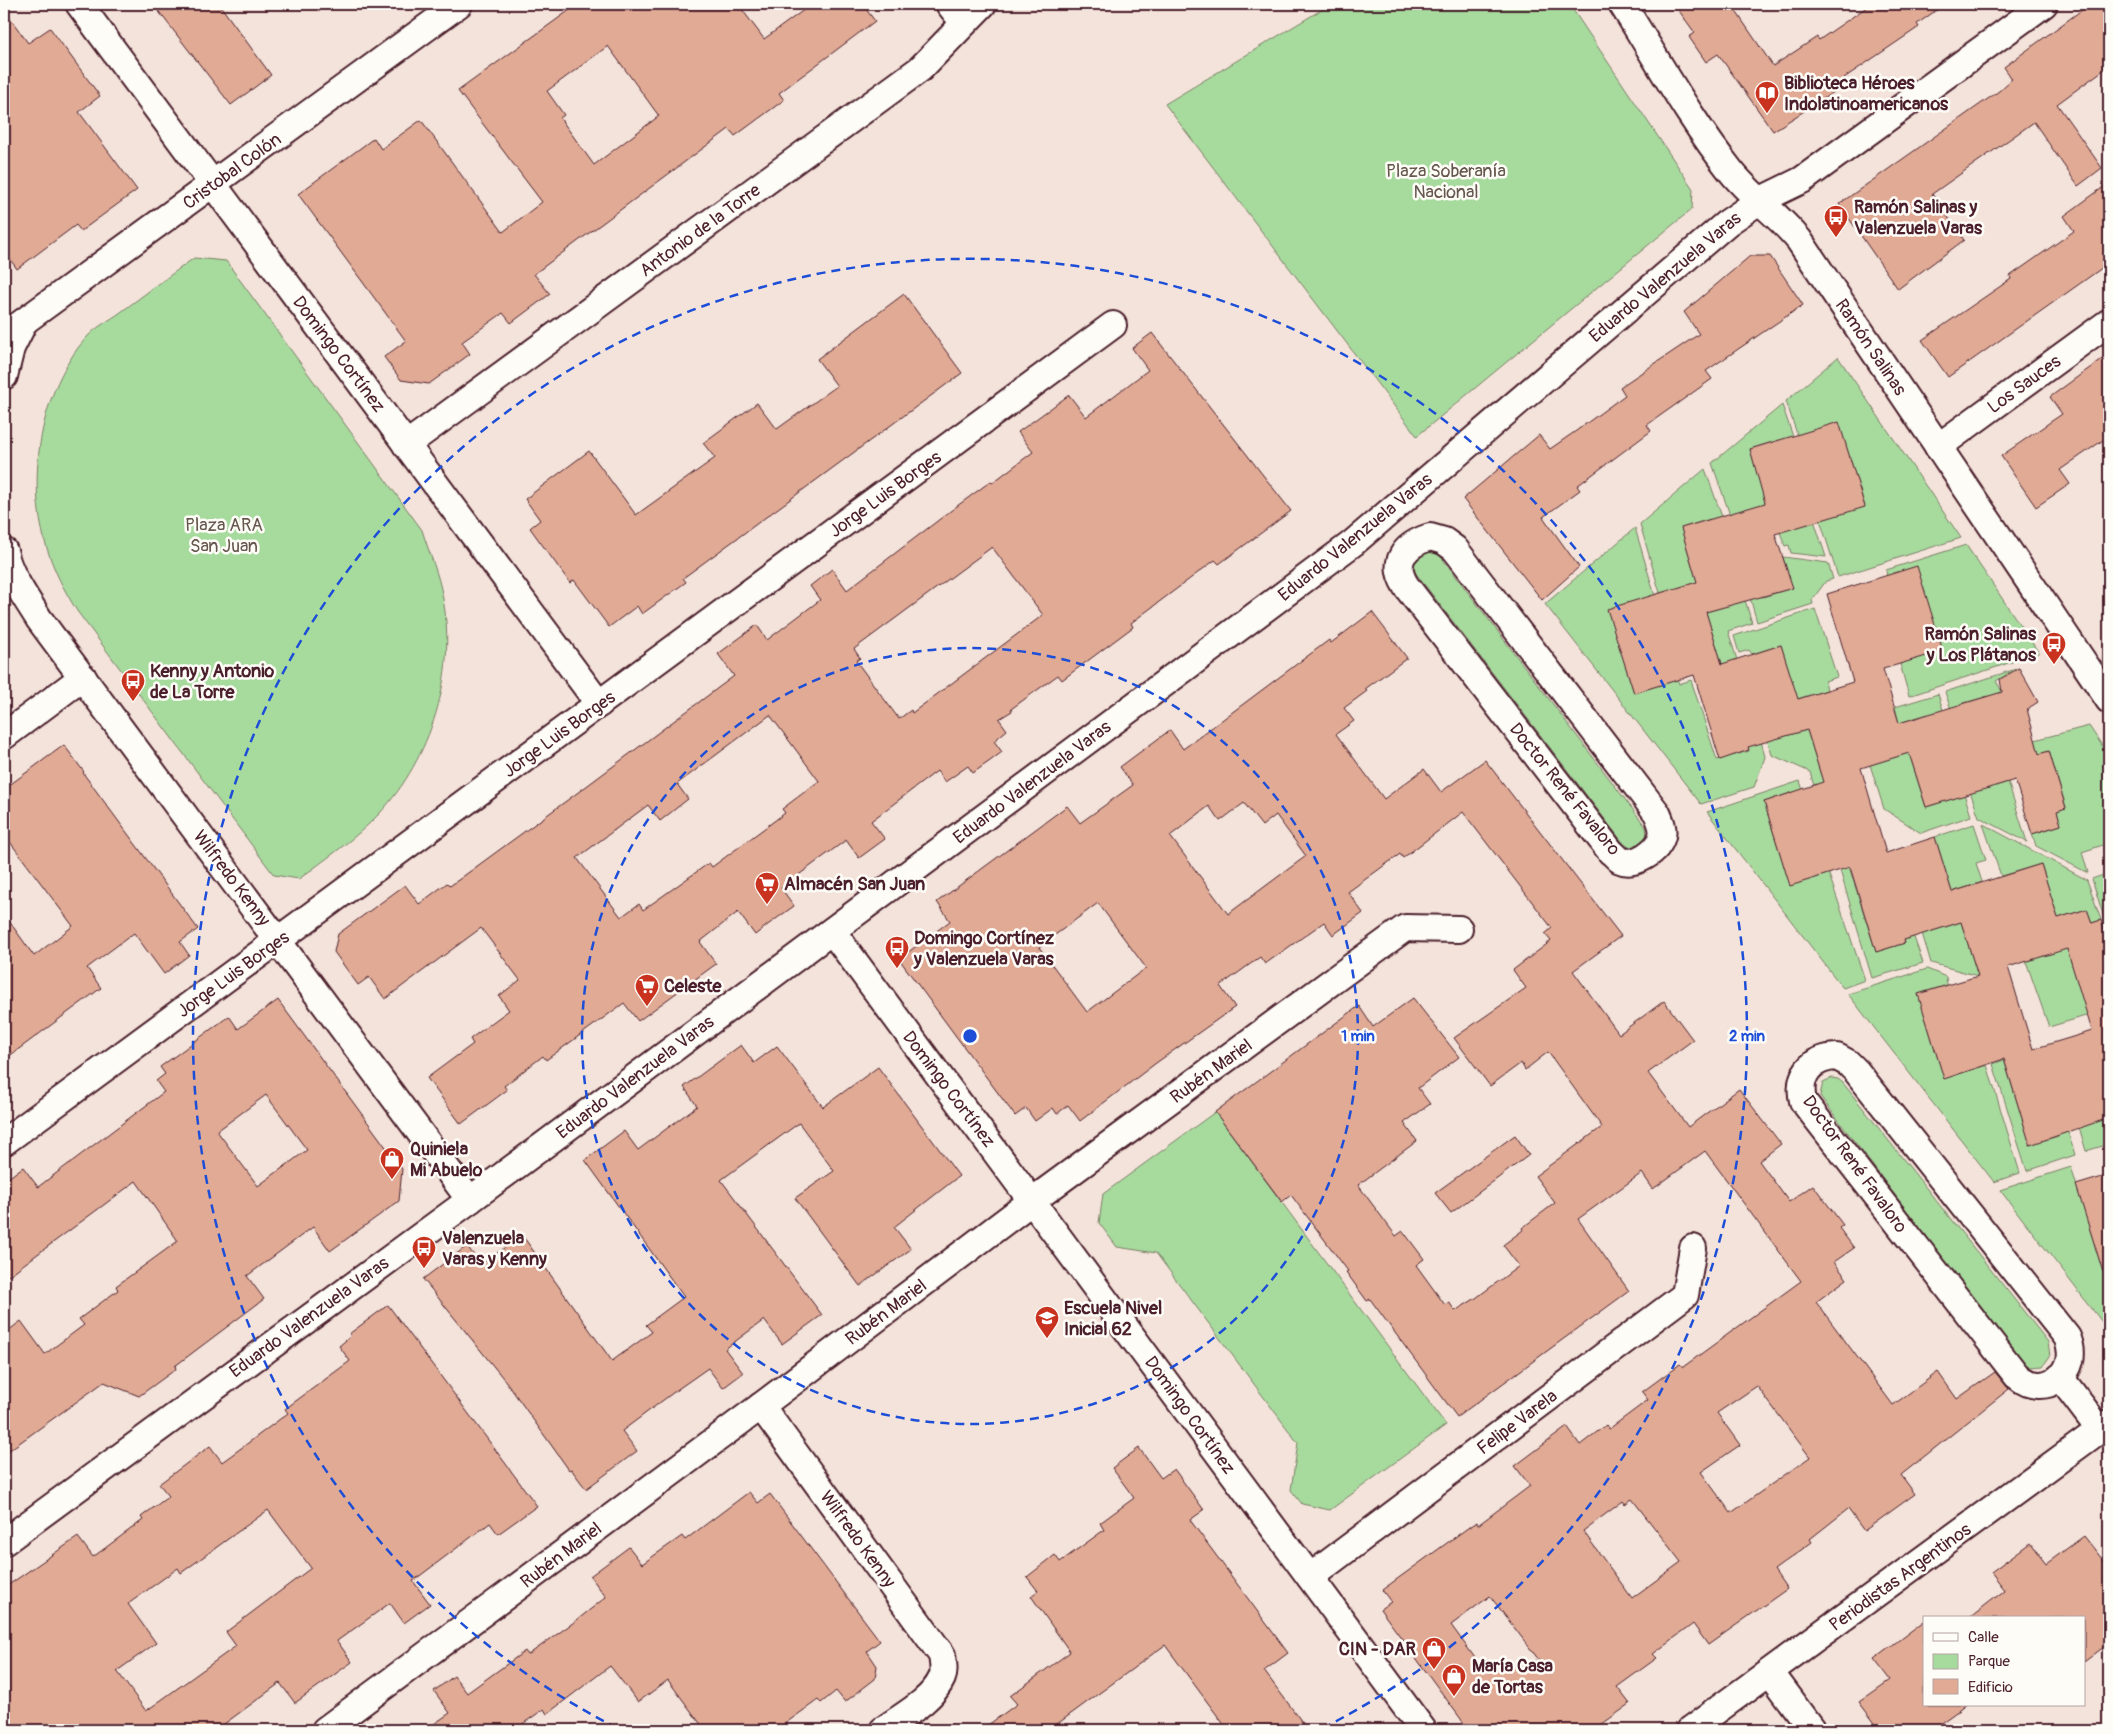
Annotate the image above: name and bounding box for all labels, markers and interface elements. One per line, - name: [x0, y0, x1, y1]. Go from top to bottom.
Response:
- place label: Biblioteca Héroes Indolatinoamericanos: [1784, 72, 1949, 116]
- library icon: Biblioteca Héroes Indolatinoamericanos: [1754, 80, 1780, 114]
- street label: Cristobal Colón: [179, 128, 286, 215]
- park label: Plaza Soberanía Nacional: [1386, 160, 1506, 204]
- street label: Antonio de la Torre: [635, 179, 765, 282]
- place label: Ramón Salinas y Valenzuela Varas: [1854, 196, 1983, 240]
- bus stop icon: Ramón Salinas y Valenzuela Varas: [1823, 204, 1849, 238]
- street label: Eduardo Valenzuela Varas: [1585, 207, 1746, 348]
- street label: Domingo Cortínez: [287, 291, 390, 417]
- street label: Ramón Salinas: [1830, 295, 1911, 400]
- street label: Los Sauces: [1983, 350, 2066, 419]
- street label: Jorge Luis Borges: [825, 446, 946, 543]
- street label: Eduardo Valenzuela Varas: [1274, 468, 1437, 607]
- park label: Plaza ARA San Juan: [185, 514, 263, 558]
- place label: Ramón Salinas y Los Plátanos: [1925, 623, 2037, 667]
- bus stop icon: Ramón Salinas y Los Plátanos: [2041, 631, 2067, 665]
- place label: Kenny y Antonio de La Torre: [150, 660, 274, 704]
- bus stop icon: Kenny y Antonio de La Torre: [120, 668, 146, 702]
- street label: Jorge Luis Borges: [499, 686, 620, 783]
- street label: Eduardo Valenzuela Varas: [949, 716, 1116, 849]
- street label: Doctor René Favaloro: [1504, 718, 1625, 861]
- street label: Wilfredo Kenny: [188, 826, 275, 931]
- supermarket icon: Almacén San Juan: [754, 871, 780, 905]
- place label: Almacén San Juan: [784, 873, 925, 896]
- street label: Jorge Luis Borges: [173, 926, 294, 1023]
- place label: Domingo Cortínez y Valenzuela Varas: [913, 927, 1055, 971]
- bus stop icon: Domingo Cortínez y Valenzuela Varas: [884, 935, 910, 969]
- supermarket icon: Celeste: [634, 973, 660, 1007]
- place label: Celeste: [664, 975, 722, 998]
- street label: Eduardo Valenzuela Varas: [552, 1011, 719, 1144]
- street label: Domingo Cortínez: [897, 1026, 1000, 1152]
- centre of rings: [961, 1027, 979, 1045]
- text: 1 min: [1341, 1027, 1375, 1046]
- text: 2 min: [1729, 1027, 1765, 1046]
- street label: Rubén Mariel: [1166, 1034, 1257, 1109]
- street label: Doctor René Favaloro: [1797, 1091, 1912, 1238]
- place label: Quiniela Mi Abuelo: [410, 1138, 483, 1182]
- shop icon: Quiniela Mi Abuelo: [379, 1146, 405, 1180]
- place label: Valenzuela Varas y Kenny: [442, 1227, 547, 1271]
- bus stop icon: Valenzuela Varas y Kenny: [411, 1235, 437, 1269]
- street label: Eduardo Valenzuela Varas: [225, 1252, 394, 1383]
- street label: Rubén Mariel: [841, 1274, 932, 1351]
- place label: Escuela Nivel Inicial 62: [1064, 1297, 1162, 1341]
- school or university icon: Escuela Nivel Inicial 62: [1034, 1305, 1060, 1339]
- street label: Domingo Cortínez: [1139, 1352, 1240, 1479]
- street label: Felipe Varela: [1473, 1385, 1562, 1460]
- street label: Wilfredo Kenny: [815, 1486, 901, 1593]
- street label: Rubén Mariel: [516, 1517, 607, 1594]
- street label: Periodistas Argentinos: [1825, 1518, 1976, 1637]
- legend: [1923, 1616, 2086, 1706]
- text: Calle: [1968, 1628, 1999, 1647]
- shop icon: CIN - DAR: [1421, 1636, 1447, 1670]
- place label: CIN - DAR: [1339, 1638, 1417, 1661]
- text: Parque: [1968, 1652, 2011, 1671]
- place label: María Casa de Tortas: [1472, 1655, 1554, 1699]
- shop icon: María Casa de Tortas: [1441, 1663, 1467, 1697]
- text: Edificio: [1968, 1678, 2013, 1697]

